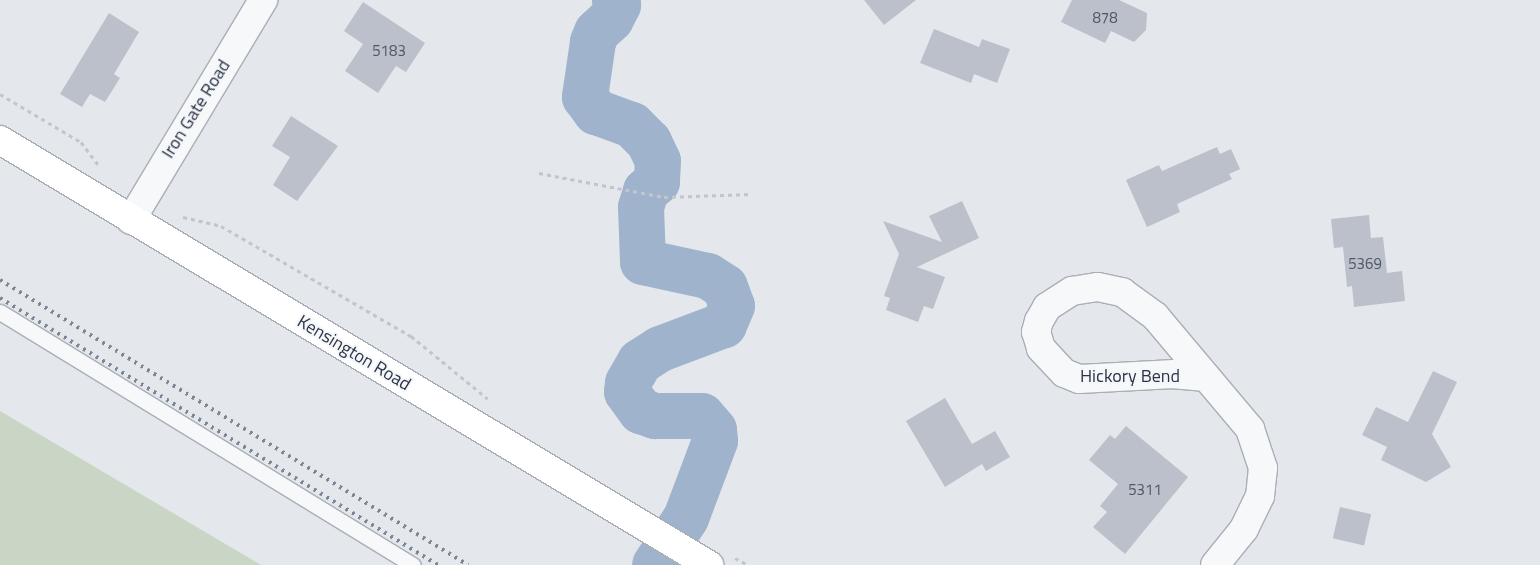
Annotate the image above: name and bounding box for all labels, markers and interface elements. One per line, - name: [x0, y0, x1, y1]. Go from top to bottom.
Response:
- house number: 878: [1092, 9, 1118, 27]
- house number: 5183: [372, 42, 406, 60]
- street label: Iron Gate Road: [157, 56, 235, 162]
- house number: 5369: [1348, 255, 1382, 273]
- street label: Kensington Road: [293, 311, 415, 395]
- street label: Hickory Bend: [1080, 365, 1180, 387]
- house number: 5311: [1128, 481, 1162, 499]

